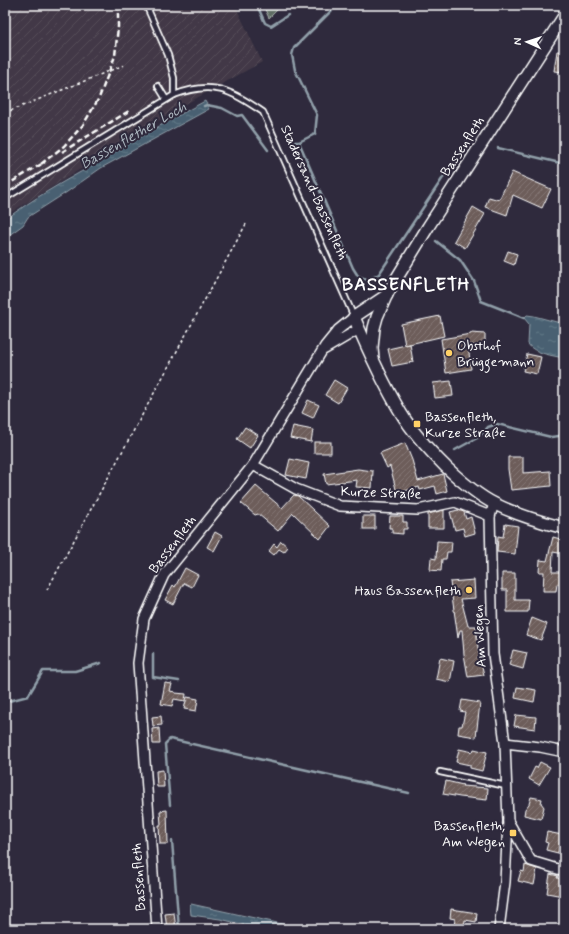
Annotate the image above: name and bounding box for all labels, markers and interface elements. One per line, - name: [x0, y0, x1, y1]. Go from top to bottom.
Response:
- north arrow: [507, 22, 547, 62]
- text: N: [511, 38, 525, 46]
- water label: Bassenflether Loch: [77, 97, 190, 174]
- street label: Bassenfleth: [437, 113, 489, 180]
- street label: Stadersand-Bassenfleth: [276, 122, 352, 263]
- district label: BASSENFLETH: [342, 273, 470, 297]
- place label: Obsthof Brüggemann: [457, 337, 534, 373]
- marker: Obsthof Brüggemann: [444, 348, 454, 358]
- place label: Bassenfleth, Kurze Straße: [425, 408, 506, 442]
- marker: Bassenfleth, Kurze Straße: [412, 419, 422, 429]
- street label: Kurze Straße: [340, 483, 422, 503]
- street label: Bassenfleth: [145, 512, 201, 577]
- place label: Haus Bassenfleth: [355, 582, 461, 600]
- marker: Haus Bassenfleth: [464, 585, 474, 595]
- street label: Am Wegen: [469, 604, 492, 668]
- place label: Bassenfleth, Am Wegen: [434, 817, 505, 852]
- marker: Bassenfleth, Am Wegen: [508, 828, 518, 838]
- street label: Bassenfleth: [128, 842, 150, 912]

